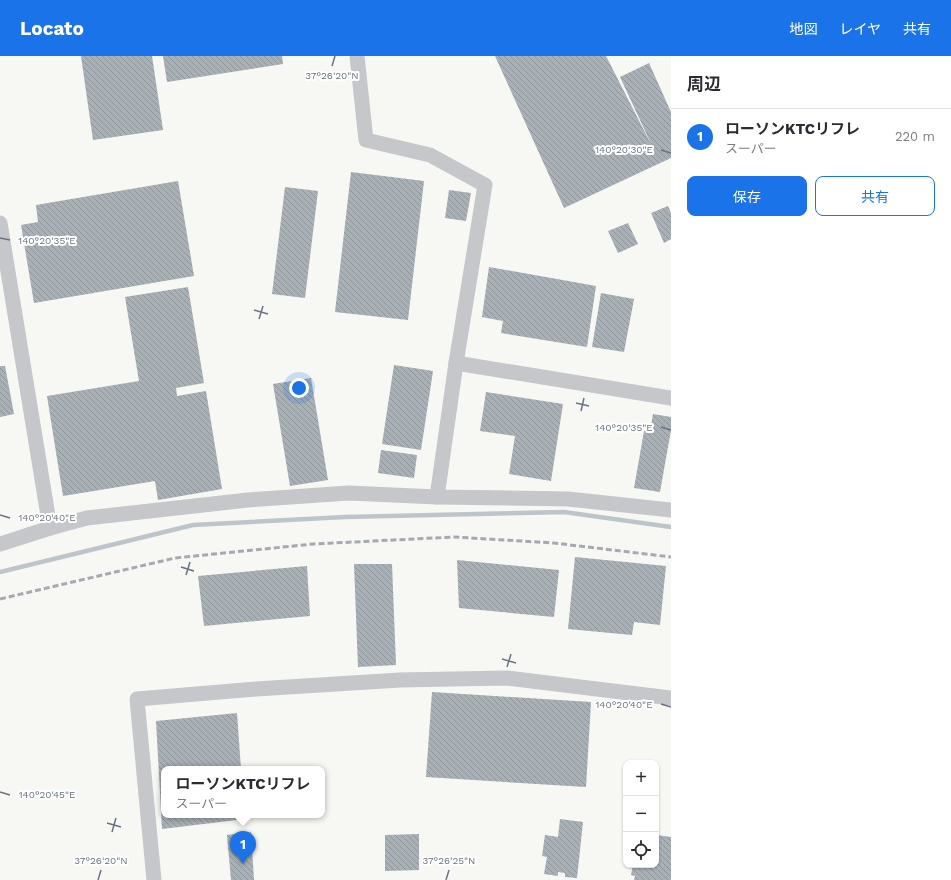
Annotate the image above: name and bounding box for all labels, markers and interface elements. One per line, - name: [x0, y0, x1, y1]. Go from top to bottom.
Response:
- text: Locato: [20, 17, 84, 40]
- text: 地図: [789, 21, 817, 37]
- text: レイヤ: [839, 21, 881, 37]
- text: 共有: [903, 21, 931, 37]
- text: 37°26'20"N: [305, 70, 359, 81]
- text: 周辺: [687, 74, 721, 94]
- text: ローソンKTCリフレ: [725, 120, 860, 138]
- text: 1: [697, 129, 703, 144]
- text: 220 m: [895, 129, 935, 144]
- text: スーパー: [725, 141, 777, 156]
- text: 140°20'30"E: [595, 144, 653, 155]
- button: 保存: [687, 176, 807, 216]
- button: 共有: [815, 176, 935, 216]
- text: 140°20'35"E: [18, 235, 76, 246]
- your location: [289, 378, 309, 398]
- text: 140°20'35"E: [595, 422, 653, 433]
- text: 140°20'40"E: [18, 512, 76, 523]
- text: 140°20'40"E: [595, 699, 653, 710]
- map controls: [623, 760, 659, 868]
- button: +: [623, 760, 659, 796]
- popup: [161, 766, 325, 818]
- text: ローソンKTCリフレ: [175, 775, 311, 793]
- text: 140°20'45"E: [19, 789, 75, 800]
- text: スーパー: [175, 796, 227, 811]
- button: −: [623, 796, 659, 832]
- pin: 1: [230, 831, 256, 864]
- button: locate: [623, 832, 659, 868]
- text: 37°26'20"N: [74, 855, 128, 866]
- text: 37°26'25"N: [423, 855, 475, 866]

